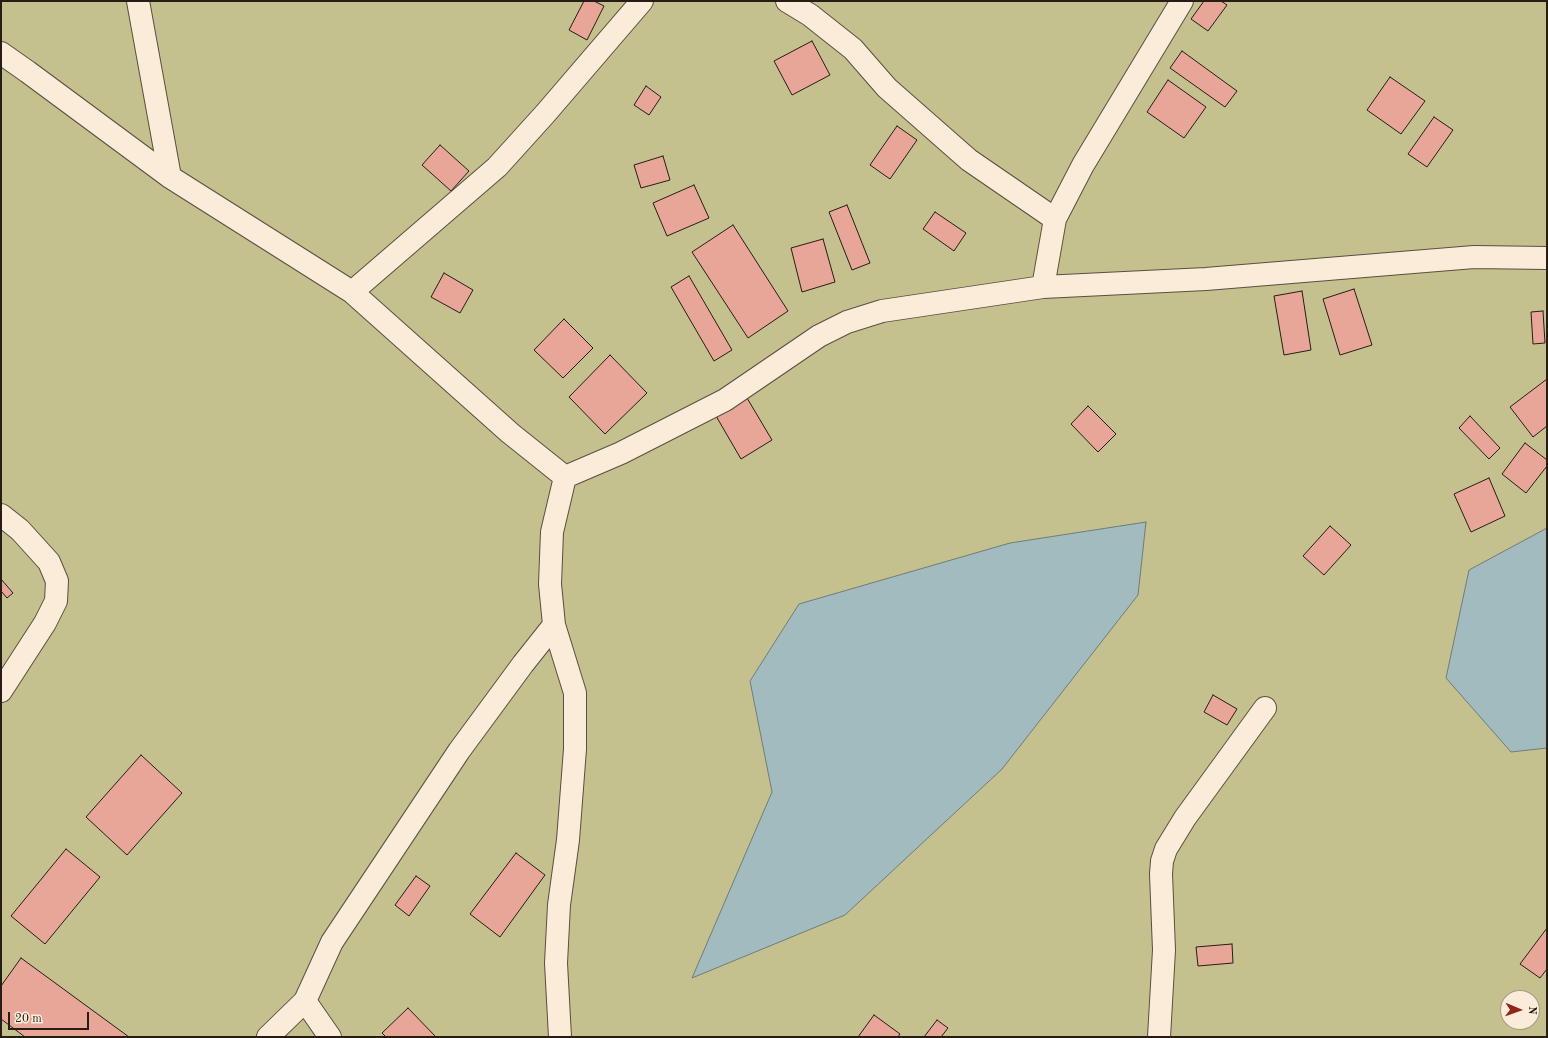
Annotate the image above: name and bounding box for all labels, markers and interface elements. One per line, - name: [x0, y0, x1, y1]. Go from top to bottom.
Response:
- north arrow: [1500, 990, 1540, 1030]
- scale bar: [10, 1004, 91, 1030]
- text: N: [1526, 1006, 1537, 1015]
- text: 20 m: [15, 1013, 42, 1025]

